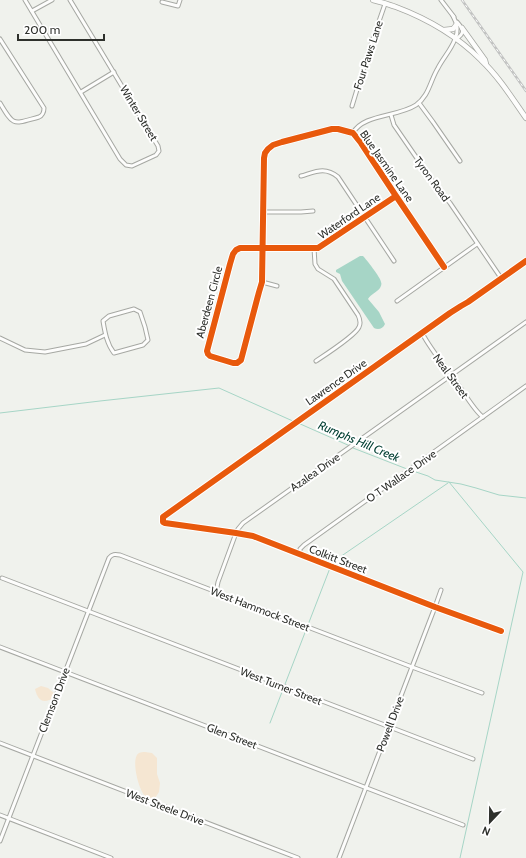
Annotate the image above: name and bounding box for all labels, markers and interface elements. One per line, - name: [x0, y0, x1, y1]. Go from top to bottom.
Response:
- scale bar: [18, 16, 104, 42]
- street label: Four Paws Lane: [350, 18, 386, 91]
- text: 200 m: [24, 22, 60, 37]
- street label: Winter Street: [117, 83, 161, 144]
- street label: Blue Jasmine Lane: [357, 127, 417, 205]
- street label: Tyron Road: [411, 154, 453, 204]
- street label: Waterford Lane: [315, 190, 383, 242]
- street label: Aberdeen Circle: [193, 264, 225, 339]
- street label: Neal Street: [430, 351, 472, 401]
- street label: Lawrence Drive: [303, 356, 370, 408]
- water label: Rumphs Hill Creek: [316, 417, 403, 465]
- street label: O T Wallace Drive: [363, 446, 439, 505]
- street label: Azalea Drive: [287, 449, 343, 494]
- street label: Colkitt Street: [307, 542, 369, 577]
- street label: West Hammock Street: [208, 584, 312, 635]
- street label: West Turner Street: [238, 664, 324, 708]
- street label: Clemson Drive: [35, 665, 73, 734]
- street label: Powell Drive: [373, 694, 407, 754]
- street label: Glen Street: [205, 720, 259, 752]
- street label: West Steele Drive: [124, 786, 207, 829]
- north arrow: [470, 802, 510, 842]
- text: N: [480, 823, 492, 839]

